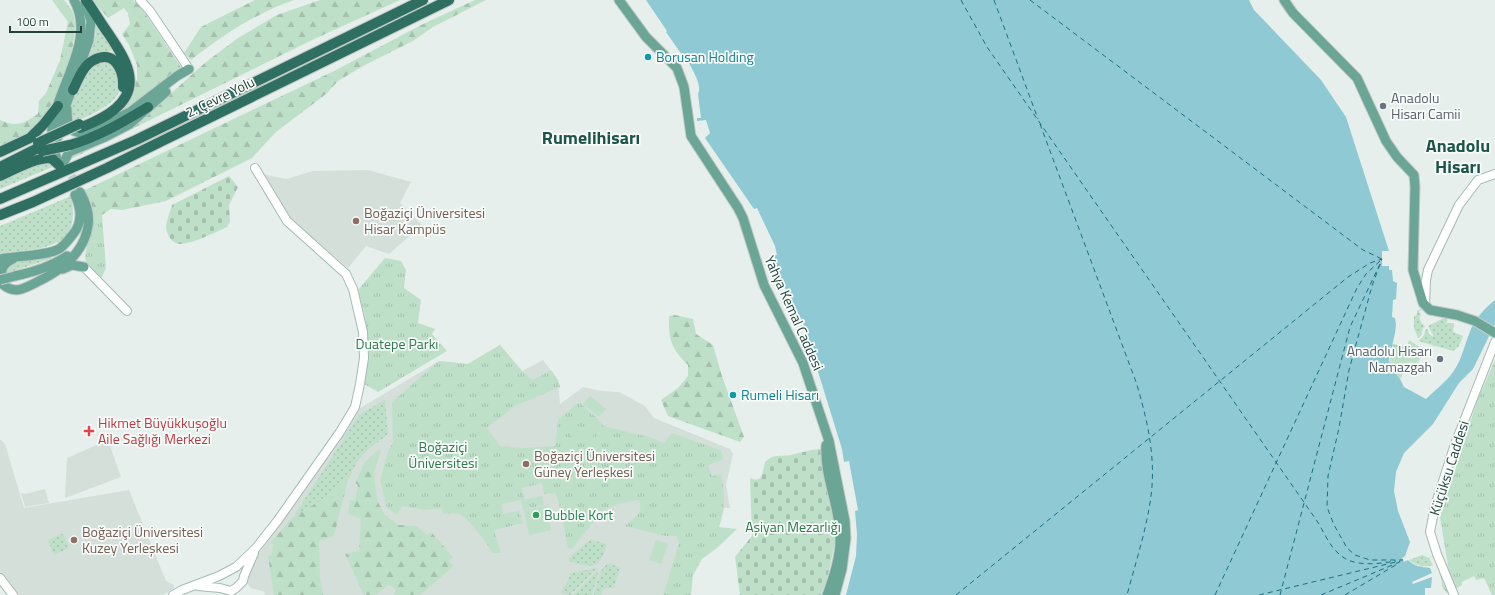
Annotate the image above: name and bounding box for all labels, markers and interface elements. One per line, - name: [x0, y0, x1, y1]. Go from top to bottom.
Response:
- scale bar: [10, 8, 81, 34]
- text: 100 m: [16, 12, 49, 31]
- place label: Borusan Holding: [656, 46, 754, 67]
- marker: Borusan Holding: [643, 52, 653, 62]
- street label: 2. Çevre Yolu: [182, 71, 258, 122]
- place label: Anadolu Hisarı Camii: [1391, 87, 1461, 124]
- marker: Anadolu Hisarı Camii: [1378, 101, 1388, 111]
- district label: Rumelihisarı: [542, 124, 640, 151]
- district label: Anadolu Hisarı: [1426, 132, 1490, 180]
- place label: Boğaziçi Üniversitesi Hisar Kampüs: [364, 202, 485, 239]
- marker: Boğaziçi Üniversitesi Hisar Kampüs: [351, 216, 361, 226]
- street label: Yahya Kemal Caddesi: [760, 252, 829, 374]
- park label: Duatepe Parkı: [356, 333, 438, 354]
- place label: Anadolu Hisarı Namazgah: [1347, 340, 1432, 377]
- marker: Anadolu Hisarı Namazgah: [1435, 354, 1445, 364]
- place label: Rumeli Hisarı: [741, 384, 819, 405]
- marker: Rumeli Hisarı: [728, 390, 738, 400]
- place label: Hikmet Büyükkuşoğlu Aile Sağlığı Merkezi: [98, 412, 227, 449]
- street label: Küçüksu Caddesi: [1423, 418, 1474, 518]
- marker: Hikmet Büyükkuşoğlu Aile Sağlığı Merkezi: [83, 425, 95, 437]
- park label: Boğaziçi Üniversitesi: [408, 436, 478, 473]
- place label: Boğaziçi Üniversitesi Güney Yerleşkesi: [534, 445, 655, 482]
- marker: Boğaziçi Üniversitesi Güney Yerleşkesi: [521, 459, 531, 469]
- place label: Bubble Kort: [544, 504, 613, 525]
- marker: Bubble Kort: [531, 510, 541, 520]
- park label: Aşiyan Mezarlığı: [745, 516, 841, 537]
- place label: Boğaziçi Üniversitesi Kuzey Yerleşkesi: [82, 521, 203, 558]
- marker: Boğaziçi Üniversitesi Kuzey Yerleşkesi: [69, 535, 79, 545]

